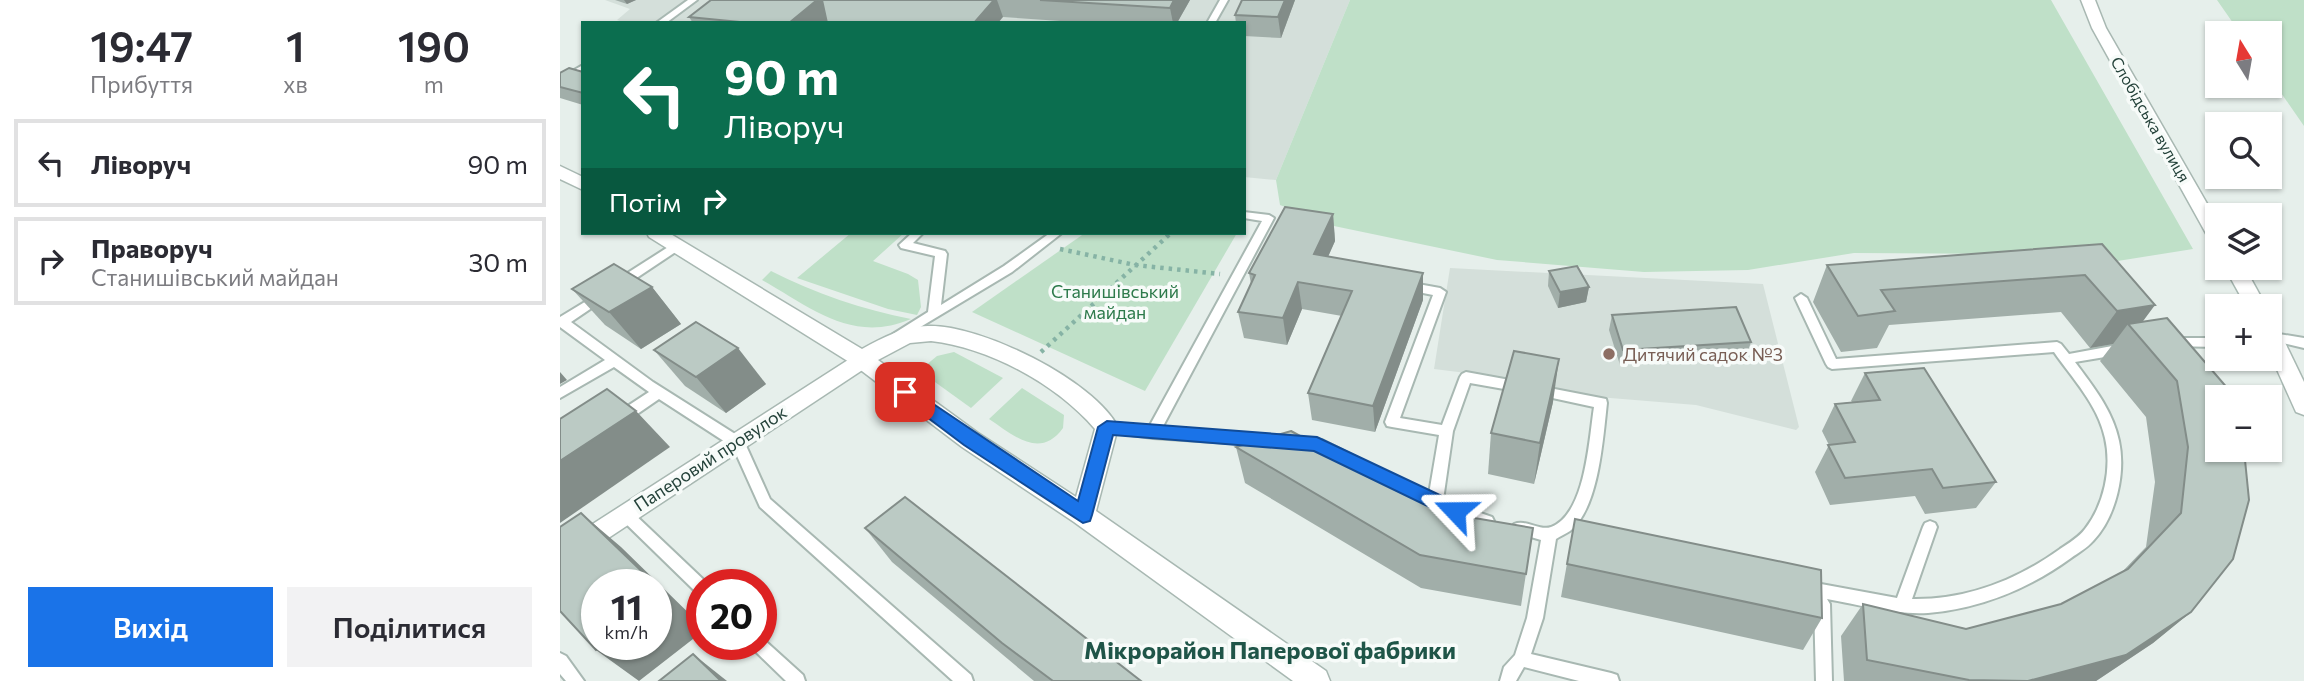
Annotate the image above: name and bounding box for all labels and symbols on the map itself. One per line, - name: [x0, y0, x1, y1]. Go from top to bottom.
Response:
- north arrow: [2205, 21, 2282, 98]
- street label: Слобідська вулиця: [2107, 53, 2195, 185]
- park label: Станишівський майдан: [1051, 280, 1179, 323]
- place label: Дитячий садок №3: [1623, 343, 1783, 365]
- marker: Дитячий садок №3: [1601, 346, 1617, 362]
- pin: [875, 362, 935, 422]
- street label: Паперовий провулок: [629, 400, 791, 516]
- position arrow: [1418, 474, 1492, 548]
- speed limit sign: 20: [686, 569, 777, 660]
- district label: Мікрорайон Паперової фабрики: [1084, 635, 1456, 664]

